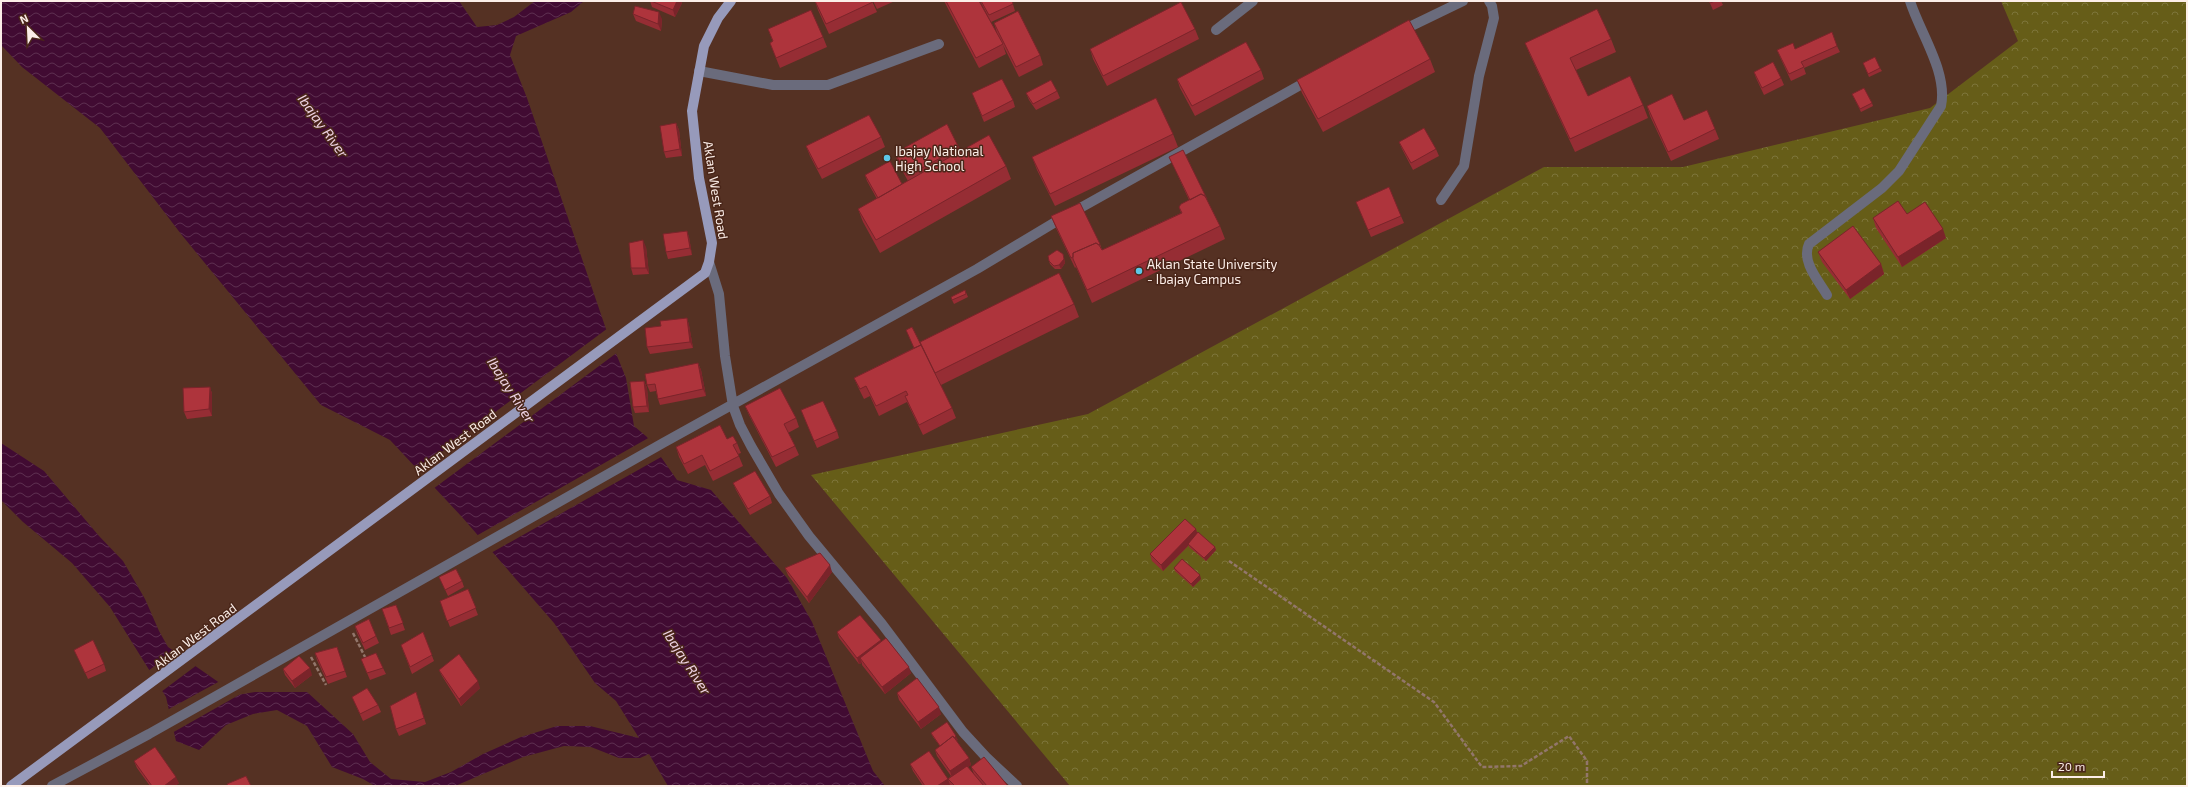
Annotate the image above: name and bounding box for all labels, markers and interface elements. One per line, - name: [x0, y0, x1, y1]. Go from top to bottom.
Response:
- north arrow: [8, 8, 48, 48]
- text: N: [17, 11, 30, 26]
- water label: Ibajay River: [295, 91, 352, 161]
- street label: Aklan West Road: [700, 140, 732, 240]
- place label: Ibajay National High School: [895, 143, 983, 174]
- marker: Ibajay National High School: [882, 153, 892, 163]
- place label: Aklan State University - Ibajay Campus: [1147, 256, 1278, 287]
- marker: Aklan State University - Ibajay Campus: [1134, 266, 1144, 276]
- water label: Ibajay River: [484, 354, 539, 426]
- street label: Aklan West Road: [410, 406, 500, 478]
- street label: Aklan West Road: [150, 600, 240, 672]
- water label: Ibajay River: [660, 626, 715, 698]
- scale bar: [2052, 753, 2104, 779]
- text: 20 m: [2058, 759, 2085, 773]

